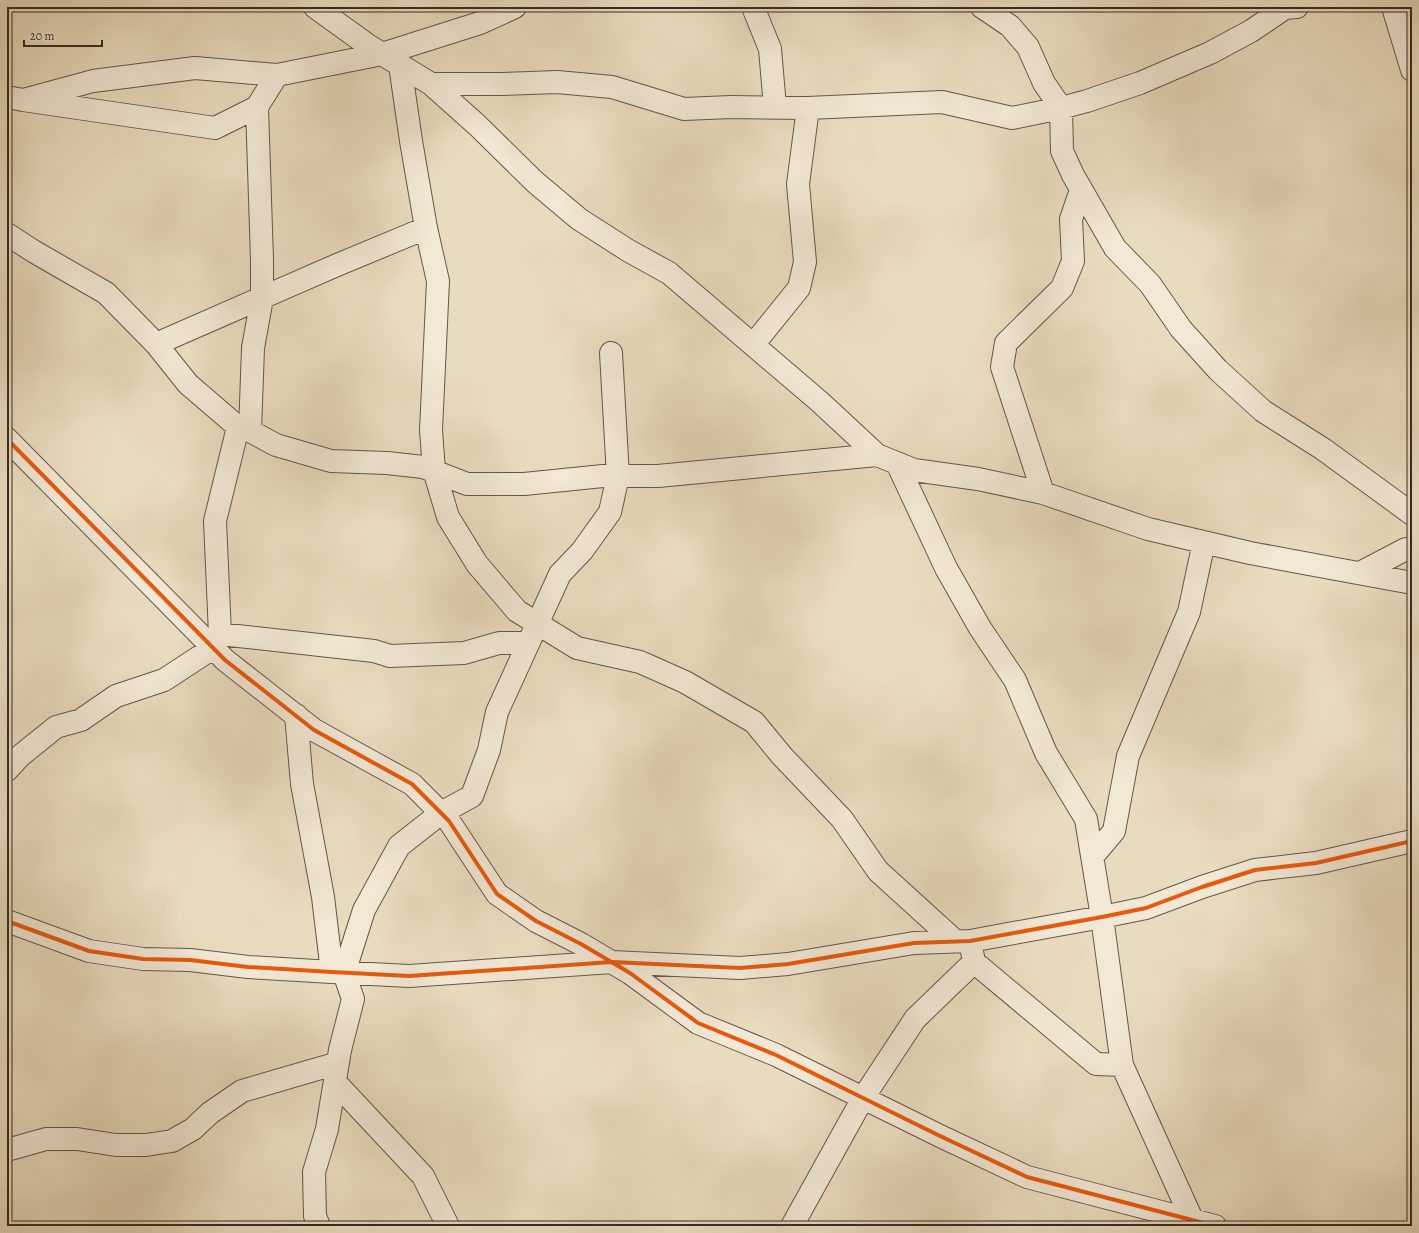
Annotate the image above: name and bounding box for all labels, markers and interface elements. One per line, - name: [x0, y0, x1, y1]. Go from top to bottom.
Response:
- scale bar: [24, 22, 102, 48]
- text: 20 m: [30, 28, 54, 44]

